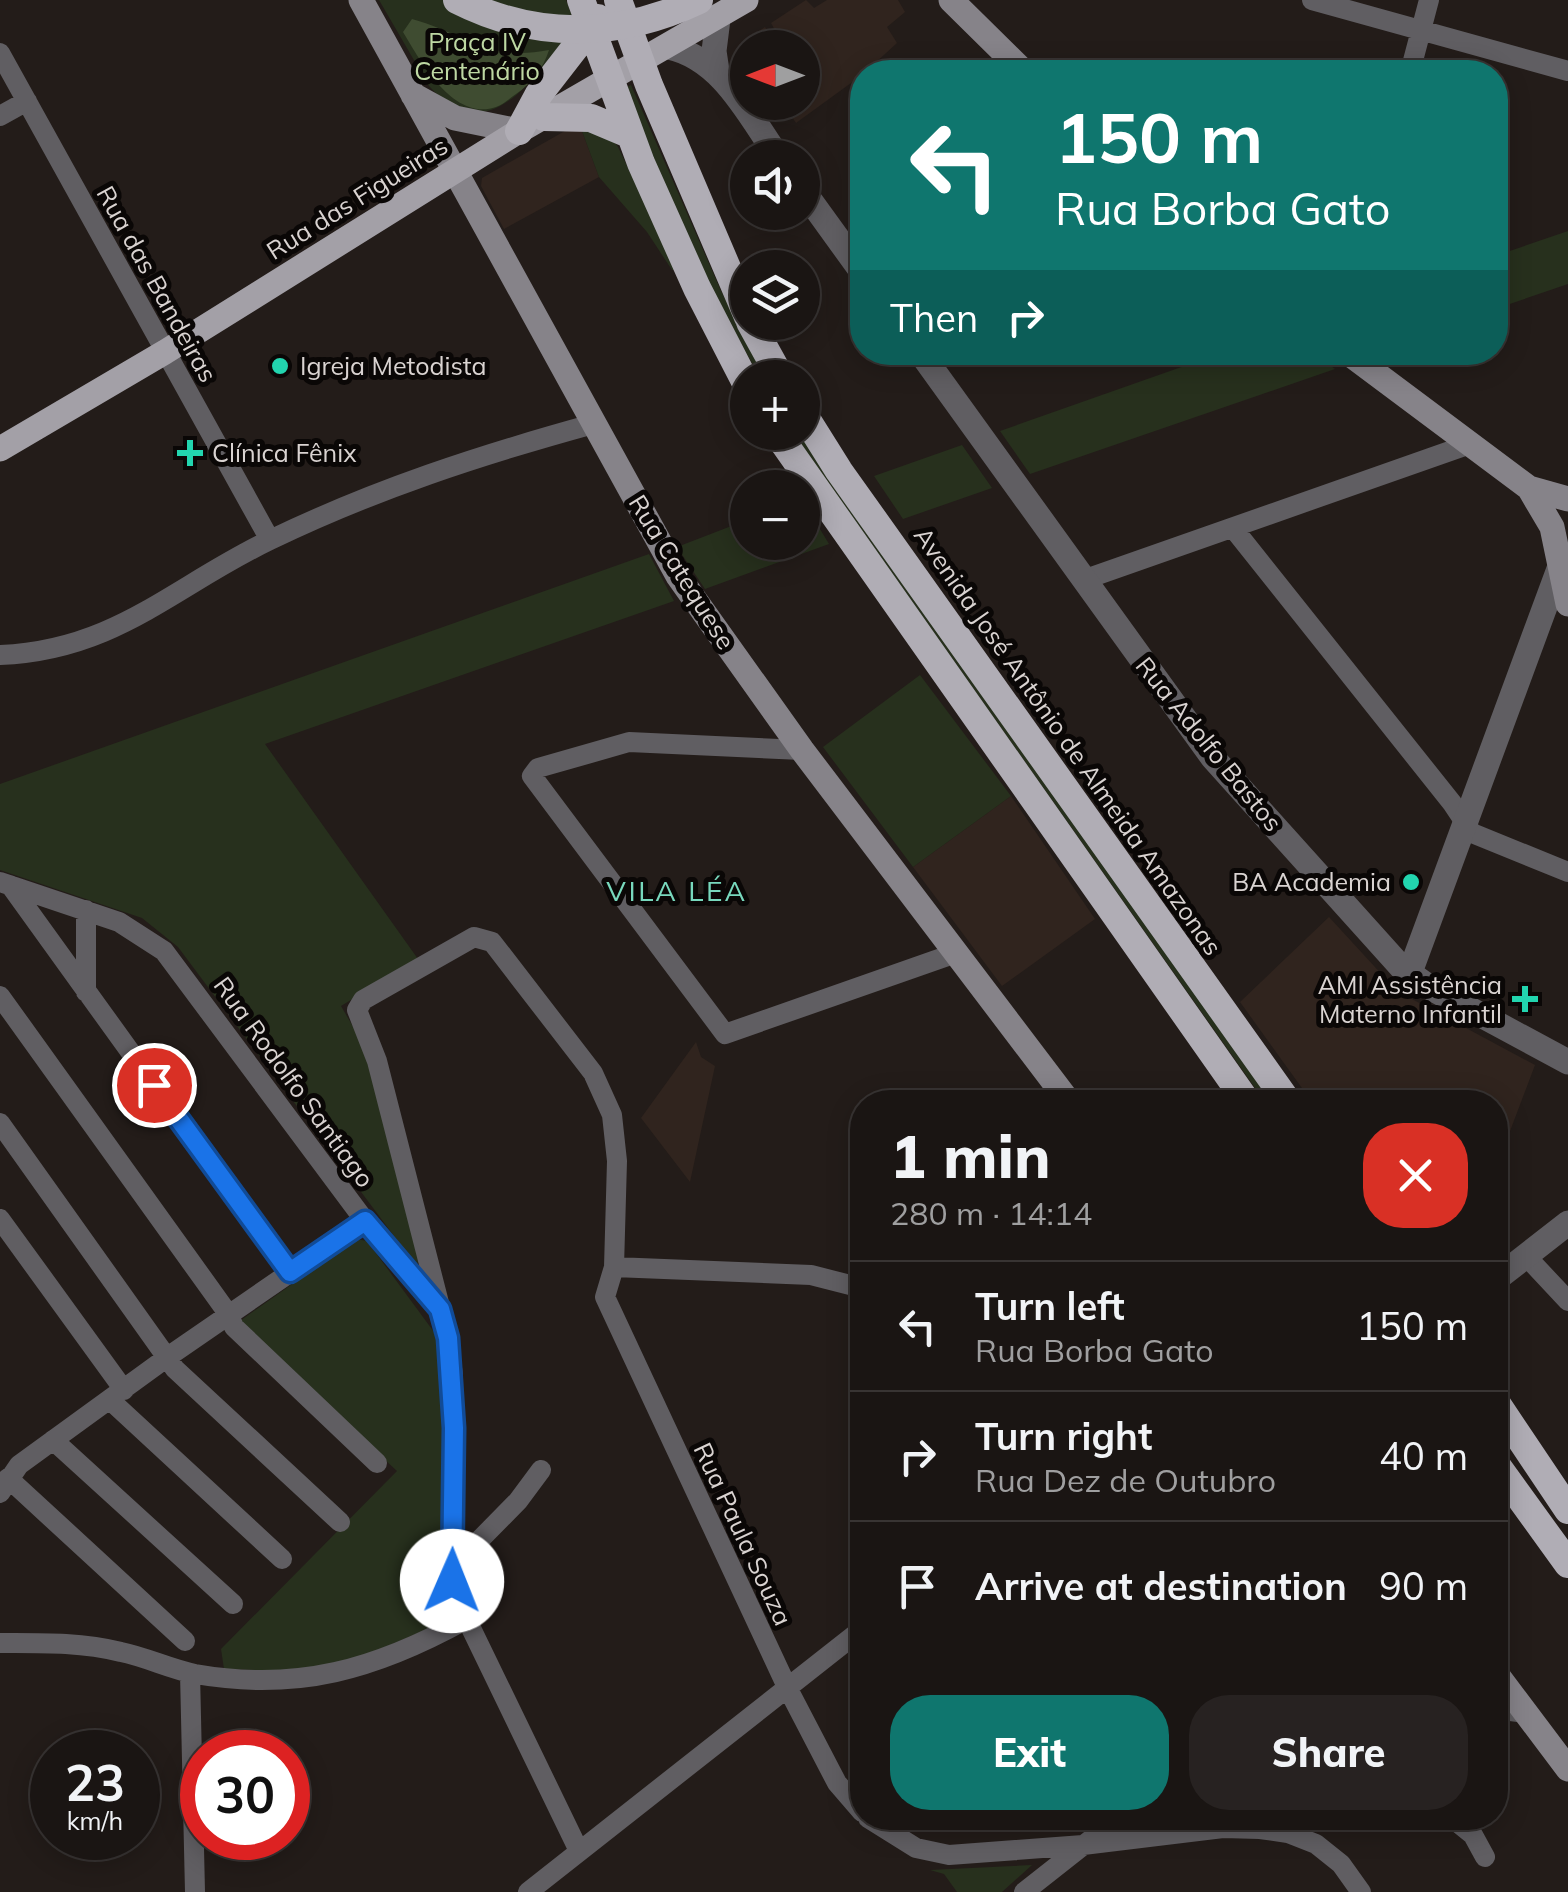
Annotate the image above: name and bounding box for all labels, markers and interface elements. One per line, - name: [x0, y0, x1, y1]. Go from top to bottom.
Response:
- park label: Praça IV Centenário: [414, 26, 540, 86]
- north arrow: [730, 30, 820, 120]
- map controls: [730, 30, 820, 560]
- text: 150 m: [1055, 93, 1263, 181]
- icon: left: [890, 100, 1020, 230]
- street label: Rua das Figueiras: [261, 129, 453, 266]
- button: sound: [730, 140, 820, 230]
- street label: Rua das Bandeiras: [91, 180, 224, 387]
- text: Rua Borba Gato: [1055, 180, 1390, 236]
- button: layers: [730, 250, 820, 340]
- icon: right: [998, 290, 1053, 345]
- text: Then: [890, 294, 978, 342]
- place label: Igreja Metodista: [300, 350, 486, 381]
- marker: Igreja Metodista: [269, 355, 291, 377]
- button: +: [730, 360, 820, 450]
- place label: Clínica Fênix: [212, 437, 357, 468]
- marker: Clínica Fênix: [177, 440, 203, 466]
- button: −: [730, 470, 820, 560]
- street label: Rua Catequese: [623, 489, 742, 655]
- street label: Avenida José Antônio de Almeida Amazonas: [908, 521, 1229, 961]
- street label: Rua Adolfo Bastos: [1130, 650, 1289, 837]
- place label: BA Academia: [1232, 866, 1391, 897]
- marker: BA Academia: [1400, 871, 1422, 893]
- district label: VILA LÉA: [606, 873, 748, 908]
- place label: AMI Assistência Materno Infantil: [1318, 969, 1502, 1029]
- street label: Rua Rodolfo Santiago: [208, 970, 381, 1193]
- marker: AMI Assistência Materno Infantil: [1512, 986, 1538, 1012]
- pin: [112, 1043, 197, 1128]
- icon: arrive: [127, 1058, 182, 1113]
- text: 1 min: [890, 1118, 1051, 1193]
- button: close: [1363, 1123, 1468, 1228]
- text: 280 m · 14:14: [890, 1193, 1092, 1233]
- text: Turn left: [975, 1282, 1125, 1330]
- icon: left: [890, 1299, 945, 1354]
- text: 150 m: [1356, 1302, 1468, 1350]
- text: Rua Borba Gato: [975, 1330, 1213, 1370]
- text: Turn right: [975, 1412, 1152, 1460]
- icon: right: [890, 1429, 945, 1484]
- text: 40 m: [1379, 1432, 1468, 1480]
- street label: Rua Paula Souza: [688, 1438, 799, 1630]
- text: Rua Dez de Outubro: [975, 1460, 1276, 1500]
- position arrow: [400, 1529, 504, 1633]
- icon: arrive: [890, 1559, 945, 1614]
- text: Arrive at destination: [975, 1562, 1347, 1610]
- text: 90 m: [1379, 1562, 1468, 1610]
- button: Exit: [890, 1695, 1169, 1810]
- button: Share: [1189, 1695, 1468, 1810]
- speed limit sign: 30: [180, 1730, 310, 1860]
- text: 23: [65, 1751, 125, 1814]
- text: km/h: [67, 1805, 123, 1836]

